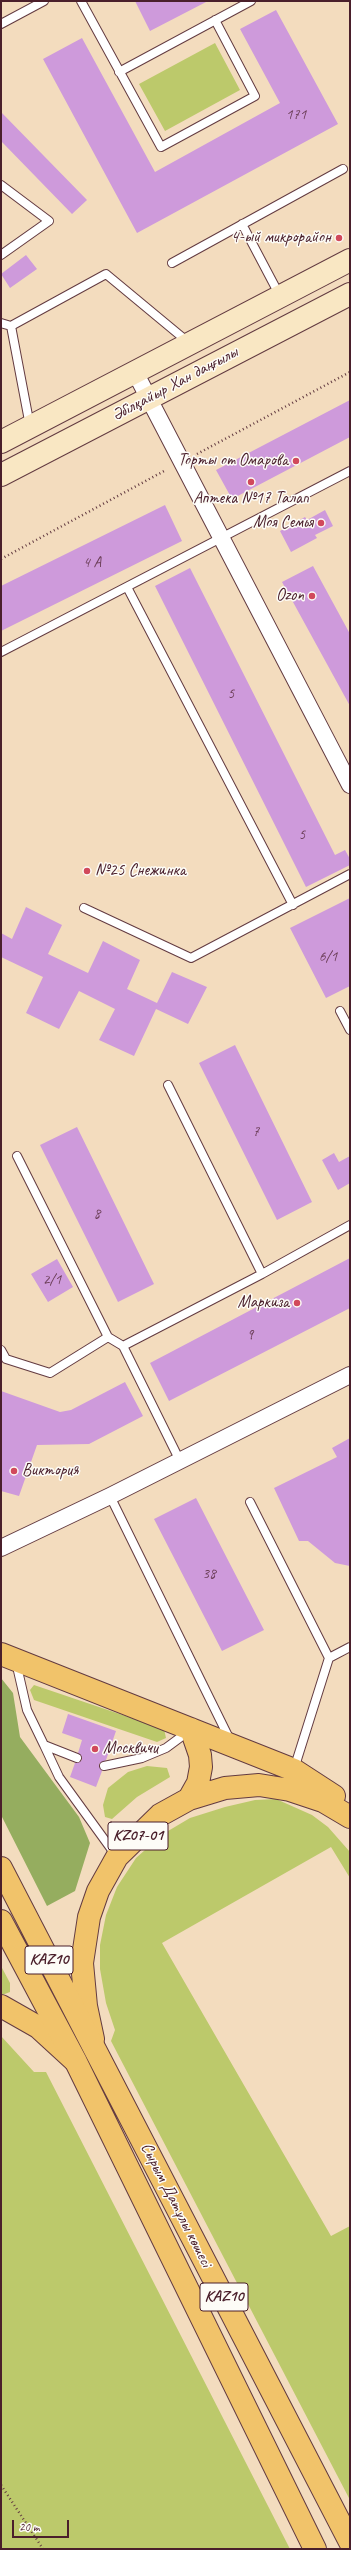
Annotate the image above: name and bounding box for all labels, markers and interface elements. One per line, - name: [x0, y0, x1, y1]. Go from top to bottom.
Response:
- house number: 171: [286, 106, 306, 124]
- place label: 4-ый микрорайон: [231, 228, 331, 248]
- marker: 4-ый микрорайон: [334, 233, 344, 243]
- street label: Әбілқайыр Хан даңғылы: [109, 342, 241, 426]
- place label: Торты от Омарова: [178, 451, 288, 471]
- marker: Торты от Омарова: [291, 456, 301, 466]
- marker: Аптека №17 Талап: [246, 477, 256, 487]
- place label: Аптека №17 Талап: [193, 489, 309, 509]
- place label: Моя Семья: [253, 513, 313, 533]
- marker: Моя Семья: [316, 518, 326, 528]
- house number: 4 А: [83, 554, 101, 572]
- place label: Ozon: [276, 586, 304, 606]
- marker: Ozon: [307, 591, 317, 601]
- house number: 5: [228, 685, 234, 703]
- house number: 5: [299, 826, 305, 844]
- place label: №25 Снежинка: [95, 861, 186, 881]
- marker: №25 Снежинка: [82, 866, 92, 876]
- house number: 6/1: [319, 948, 337, 966]
- house number: 7: [253, 1123, 259, 1141]
- house number: 8: [94, 1205, 100, 1223]
- house number: 2/1: [43, 1271, 61, 1289]
- place label: Маркиза: [237, 1293, 289, 1313]
- marker: Маркиза: [292, 1298, 302, 1308]
- house number: 9: [247, 1326, 253, 1344]
- place label: Виктория: [22, 1461, 78, 1481]
- marker: Виктория: [9, 1466, 19, 1476]
- house number: 38: [202, 1565, 216, 1583]
- place label: Москвичи: [103, 1739, 158, 1759]
- marker: Москвичи: [90, 1744, 100, 1754]
- road number: KZ07-01: [108, 1822, 168, 1850]
- road number: KAZ10: [25, 1946, 73, 1974]
- street label: Сырым Датұлы көшесі: [136, 2139, 216, 2271]
- road number: KAZ10: [200, 2283, 248, 2311]
- scale bar: [14, 2512, 71, 2538]
- text: 20 m: [19, 2519, 39, 2535]

